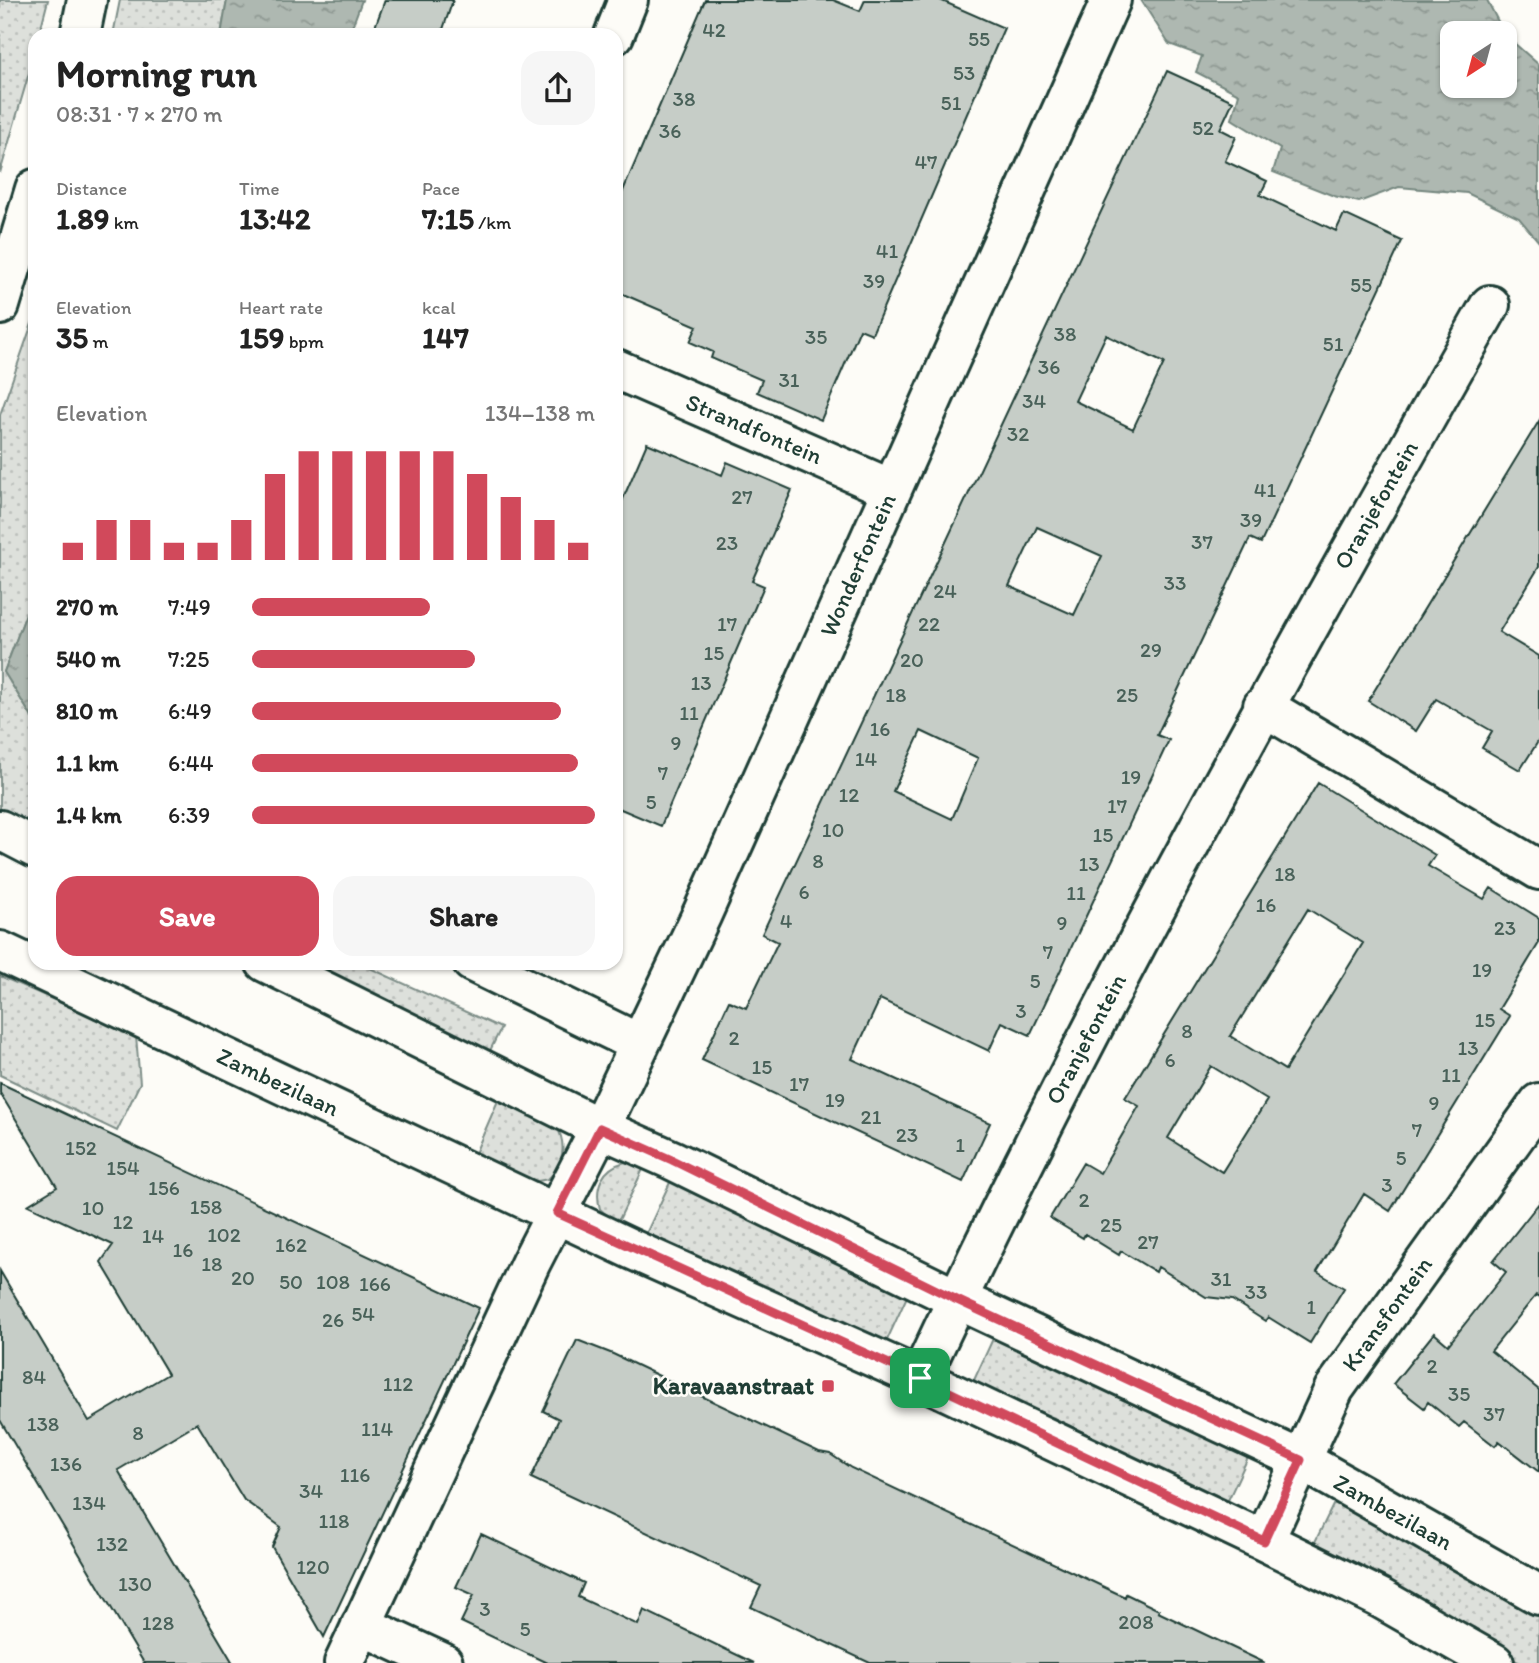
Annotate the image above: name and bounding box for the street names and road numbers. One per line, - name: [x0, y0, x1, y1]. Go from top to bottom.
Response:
- street label: Strandfontein: [682, 387, 827, 470]
- street label: Oranjefontein: [1327, 435, 1424, 574]
- street label: Wonderfontein: [813, 488, 902, 641]
- street label: Oranjefontein: [1039, 968, 1132, 1109]
- street label: Zambezilaan: [213, 1041, 344, 1123]
- street label: Kransfontein: [1335, 1250, 1438, 1377]
- street label: Zambezilaan: [1329, 1467, 1458, 1556]

